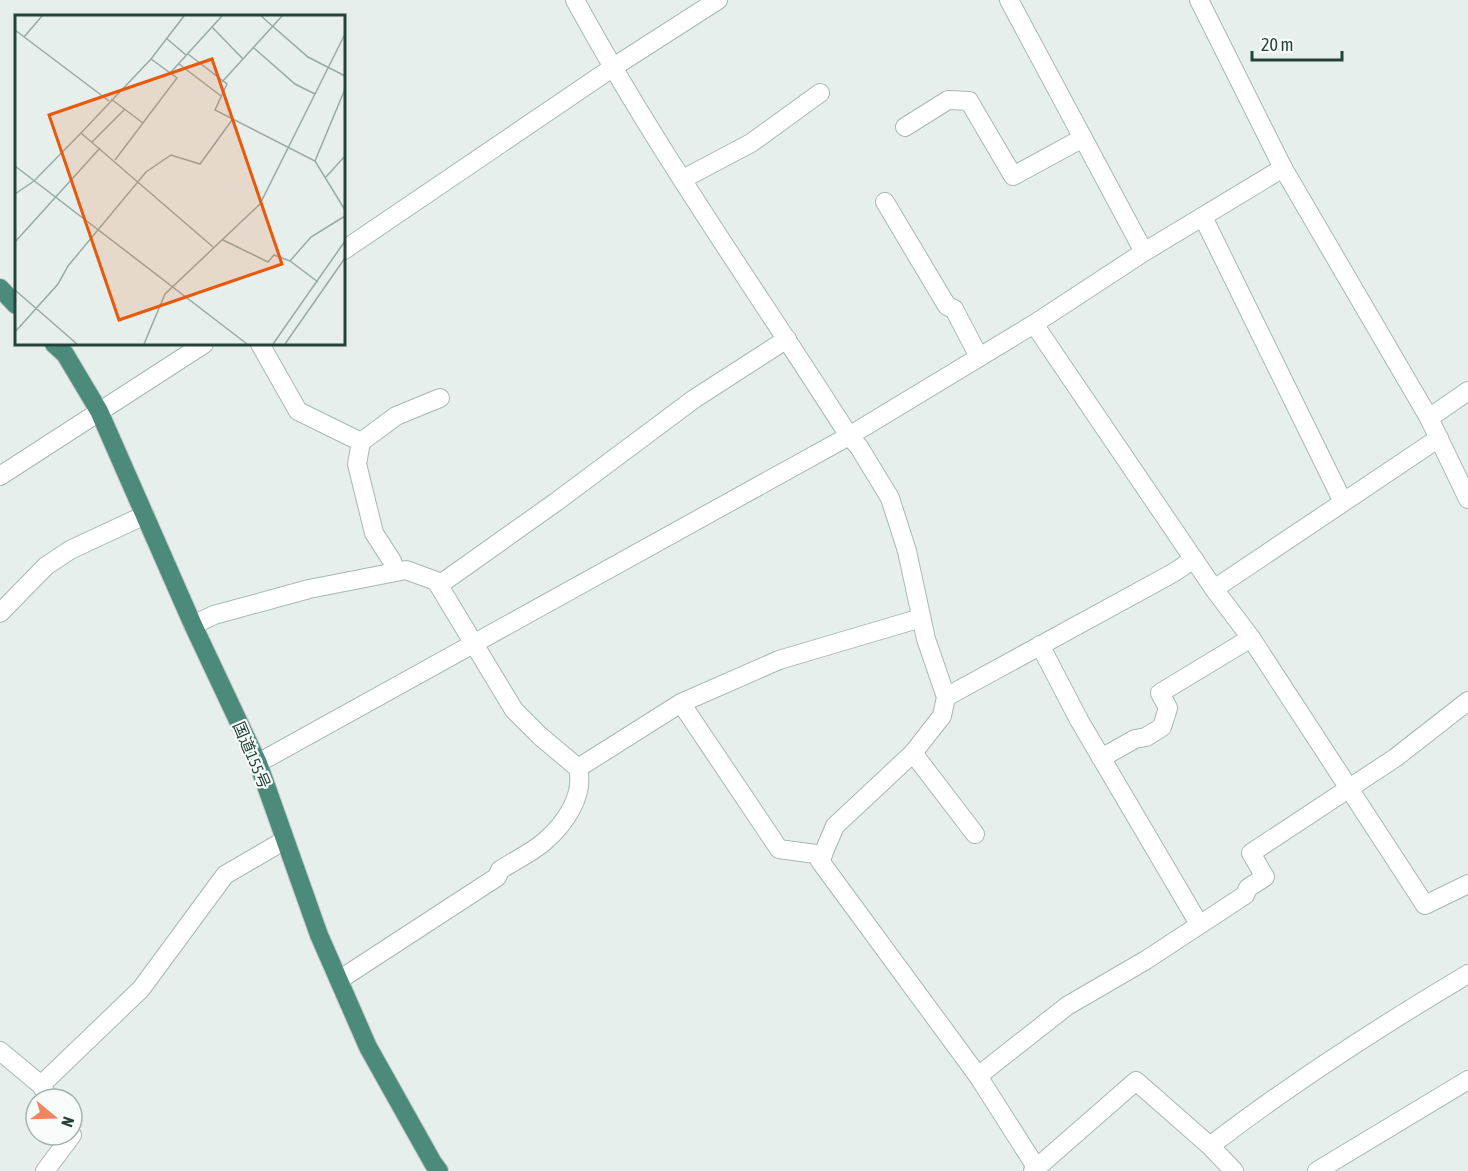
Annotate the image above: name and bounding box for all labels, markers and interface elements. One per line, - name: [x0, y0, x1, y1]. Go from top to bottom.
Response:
- inset map: [15, 15, 345, 345]
- scale bar: [1252, 24, 1342, 62]
- text: 20 m: [1261, 34, 1293, 55]
- street label: 国道155号: [230, 719, 274, 791]
- north arrow: [24, 1087, 84, 1147]
- text: N: [58, 1114, 78, 1129]

